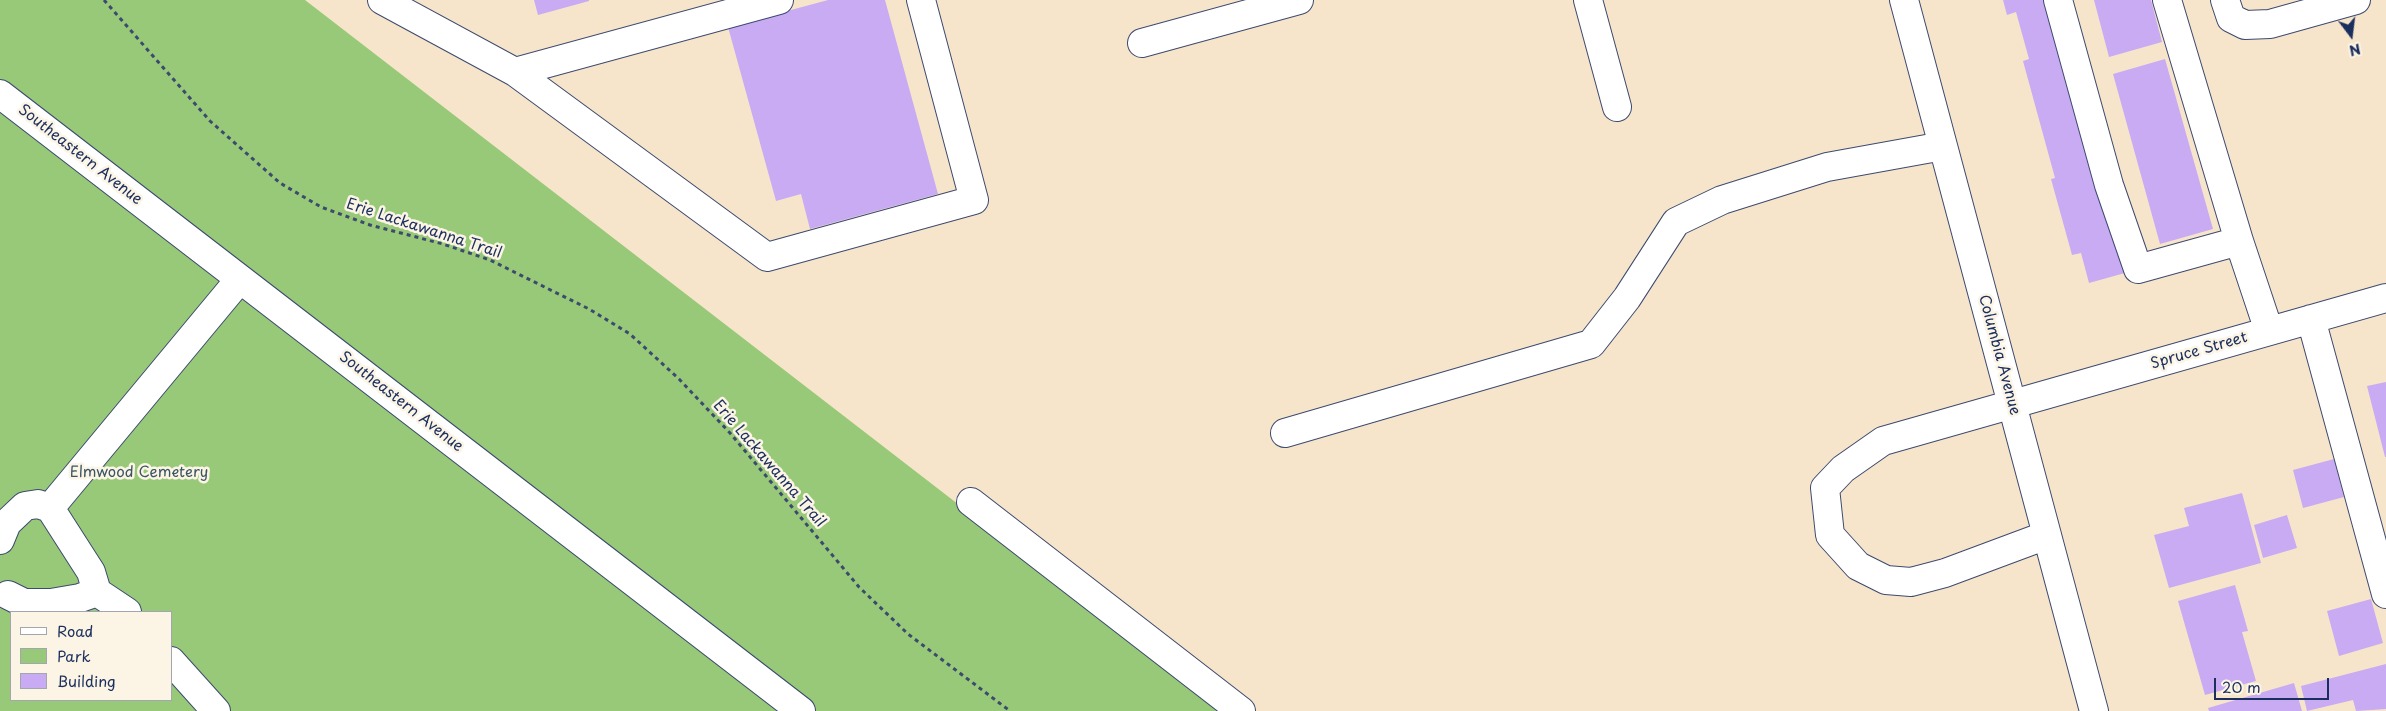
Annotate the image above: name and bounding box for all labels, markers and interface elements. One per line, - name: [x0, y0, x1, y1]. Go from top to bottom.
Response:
- north arrow: [2326, 10, 2376, 60]
- text: N: [2347, 38, 2363, 62]
- street label: Southeastern Avenue: [15, 101, 145, 209]
- street label: Erie Lackawanna Trail: [344, 195, 504, 263]
- street label: Columbia Avenue: [1974, 293, 2024, 417]
- street label: Spruce Street: [2149, 329, 2249, 373]
- street label: Southeastern Avenue: [336, 348, 466, 456]
- street label: Erie Lackawanna Trail: [709, 397, 829, 531]
- park label: Elmwood Cemetery: [70, 464, 208, 482]
- legend: [10, 611, 172, 701]
- text: Road: [57, 619, 93, 642]
- text: Park: [57, 644, 91, 667]
- scale bar: [2216, 668, 2331, 700]
- text: Building: [57, 669, 116, 692]
- text: 20 m: [2222, 675, 2261, 698]

